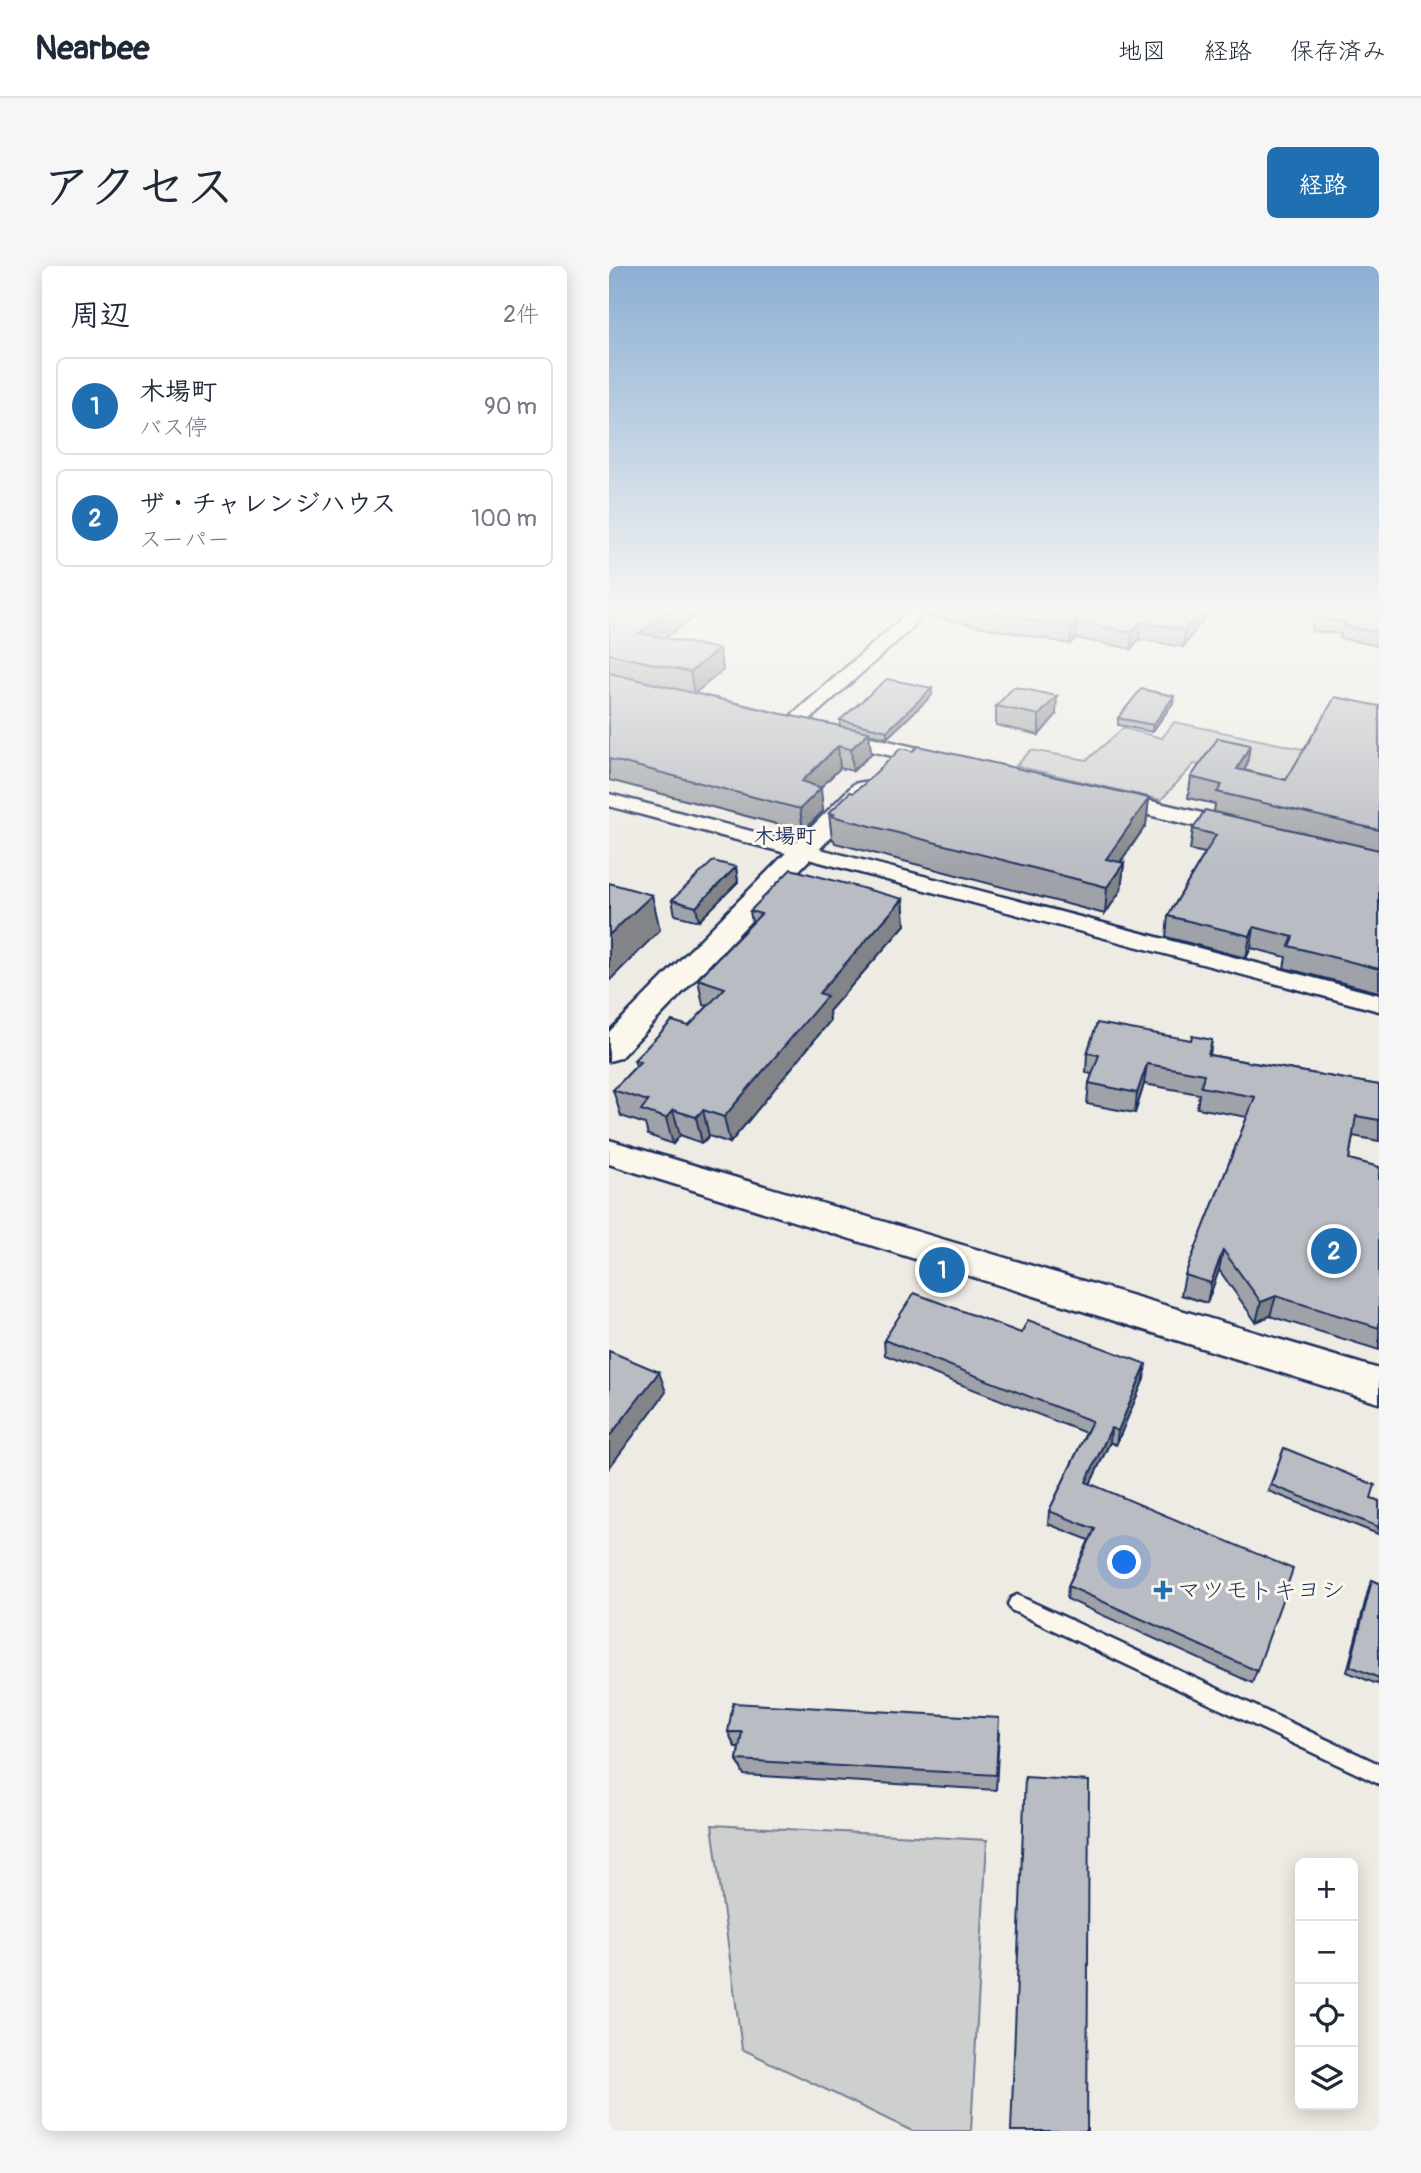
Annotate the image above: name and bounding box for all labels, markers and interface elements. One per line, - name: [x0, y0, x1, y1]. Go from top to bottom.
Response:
- text: Nearbee: [35, 28, 149, 69]
- text: 地図: [1118, 37, 1166, 66]
- text: 経路: [1204, 37, 1252, 66]
- text: 保存済み: [1290, 37, 1386, 66]
- button: 経路: [1267, 147, 1379, 218]
- text: アクセス: [42, 157, 235, 218]
- text: 周辺: [70, 297, 130, 334]
- text: 2件: [503, 300, 539, 329]
- text: 木場町: [139, 376, 217, 408]
- text: 1: [91, 392, 100, 421]
- text: 90 m: [484, 392, 537, 421]
- text: バス停: [139, 413, 208, 442]
- text: ザ・チャレンジハウス: [139, 488, 396, 520]
- text: 2: [89, 504, 101, 533]
- text: 100 m: [471, 504, 537, 533]
- text: スーパー: [139, 525, 230, 554]
- district label: 木場町: [754, 823, 817, 850]
- pin: 2: [1311, 1225, 1357, 1277]
- pin: 1: [919, 1244, 965, 1296]
- your location: [1107, 1545, 1141, 1579]
- place label: マツモトキヨシ: [1177, 1576, 1345, 1605]
- marker: マツモトキヨシ: [1155, 1582, 1171, 1598]
- map controls: [1295, 1858, 1358, 2110]
- button: +: [1295, 1858, 1358, 1921]
- button: −: [1295, 1921, 1358, 1984]
- button: locate: [1295, 1984, 1358, 2047]
- button: layers: [1295, 2047, 1358, 2110]

